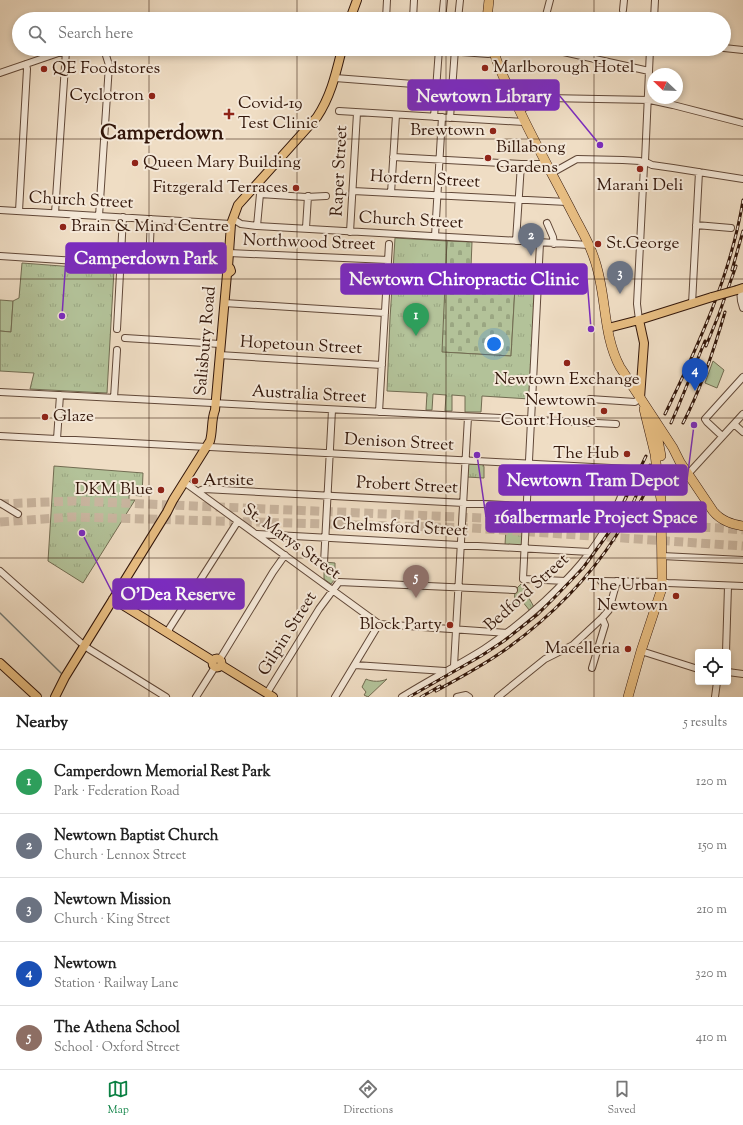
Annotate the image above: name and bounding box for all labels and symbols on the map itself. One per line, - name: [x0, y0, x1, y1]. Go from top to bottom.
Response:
- place label: Marlborough Hotel: [493, 56, 635, 80]
- place label: QE Foodstores: [52, 57, 161, 81]
- marker: Marlborough Hotel: [480, 63, 490, 73]
- marker: QE Foodstores: [39, 64, 49, 74]
- north arrow: [647, 68, 683, 104]
- callout: Newtown Library: [408, 80, 559, 110]
- place label: Cyclotron: [69, 84, 144, 108]
- text: Newtown Library: [416, 85, 552, 111]
- marker: Cyclotron: [147, 91, 157, 101]
- place label: Covid-19 Test Clinic: [238, 92, 319, 136]
- marker: Covid-19 Test Clinic: [223, 108, 235, 120]
- district label: Camperdown: [100, 119, 224, 149]
- place label: Brewtown: [410, 119, 485, 143]
- street label: Raper Street: [326, 125, 354, 217]
- marker: Brewtown: [488, 126, 498, 136]
- place label: Billabong Gardens: [496, 136, 565, 180]
- place label: Queen Mary Building: [143, 151, 301, 175]
- marker: Billabong Gardens: [483, 153, 493, 163]
- marker: Queen Mary Building: [130, 158, 140, 168]
- marker: Marani Deli: [635, 164, 645, 174]
- street label: Hordern Street: [369, 165, 481, 195]
- place label: Marani Deli: [597, 174, 684, 198]
- place label: Fitzgerald Terraces: [153, 176, 288, 200]
- marker: Fitzgerald Terraces: [291, 183, 301, 193]
- street label: Church Street: [28, 186, 134, 216]
- street label: Church Street: [358, 206, 464, 236]
- place label: Brain & Mind Centre: [71, 215, 229, 239]
- marker: Brain & Mind Centre: [58, 222, 68, 232]
- pin: 2: [518, 223, 544, 256]
- street label: Northwood Street: [242, 229, 376, 257]
- place label: St.George: [606, 232, 679, 256]
- marker: St.George: [593, 239, 603, 249]
- callout: Camperdown Park: [66, 243, 226, 273]
- text: Camperdown Park: [74, 247, 218, 273]
- pin: 3: [607, 261, 633, 294]
- callout: Newtown Chiropractic Clinic: [341, 264, 587, 294]
- text: Newtown Chiropractic Clinic: [349, 268, 580, 294]
- street label: Salisbury Road: [189, 285, 223, 397]
- pin: 1: [403, 303, 429, 336]
- street label: Hopetoun Street: [239, 331, 363, 361]
- your location: [484, 334, 504, 354]
- marker: Newtown Exchange: [562, 358, 572, 368]
- pin: 4: [682, 358, 708, 391]
- place label: Newtown Exchange: [494, 368, 640, 392]
- street label: Australia Street: [251, 380, 367, 410]
- place label: Newtown Court House: [501, 389, 596, 433]
- place label: Glaze: [53, 405, 94, 429]
- marker: Newtown Court House: [599, 406, 609, 416]
- marker: Glaze: [40, 412, 50, 422]
- street label: Denison Street: [344, 428, 455, 458]
- place label: The Hub: [553, 442, 619, 466]
- marker: The Hub: [622, 449, 632, 459]
- callout: Newtown Tram Depot: [499, 465, 687, 495]
- place label: Artsite: [203, 469, 254, 493]
- text: Newtown Tram Depot: [507, 469, 680, 495]
- street label: Probert Street: [356, 471, 459, 501]
- marker: Artsite: [190, 476, 200, 486]
- place label: DKM Blue: [75, 478, 153, 502]
- marker: DKM Blue: [156, 485, 166, 495]
- street label: St. Marys Street: [237, 498, 345, 586]
- callout: 16albermarle Project Space: [486, 502, 706, 532]
- text: 16albermarle Project Space: [494, 506, 698, 532]
- street label: Chelmsford Street: [332, 512, 468, 544]
- street label: Bedford Street: [479, 548, 575, 638]
- pin: 5: [403, 565, 429, 598]
- place label: The Urban Newtown: [587, 574, 668, 618]
- callout: O’Dea Reserve: [113, 579, 244, 609]
- text: O’Dea Reserve: [120, 583, 236, 609]
- street label: Gilpin Street: [253, 587, 323, 681]
- marker: The Urban Newtown: [671, 591, 681, 601]
- place label: Block Party: [359, 613, 443, 637]
- marker: Block Party: [445, 620, 455, 630]
- place label: Macelleria: [545, 637, 620, 661]
- marker: Macelleria: [623, 644, 633, 654]

